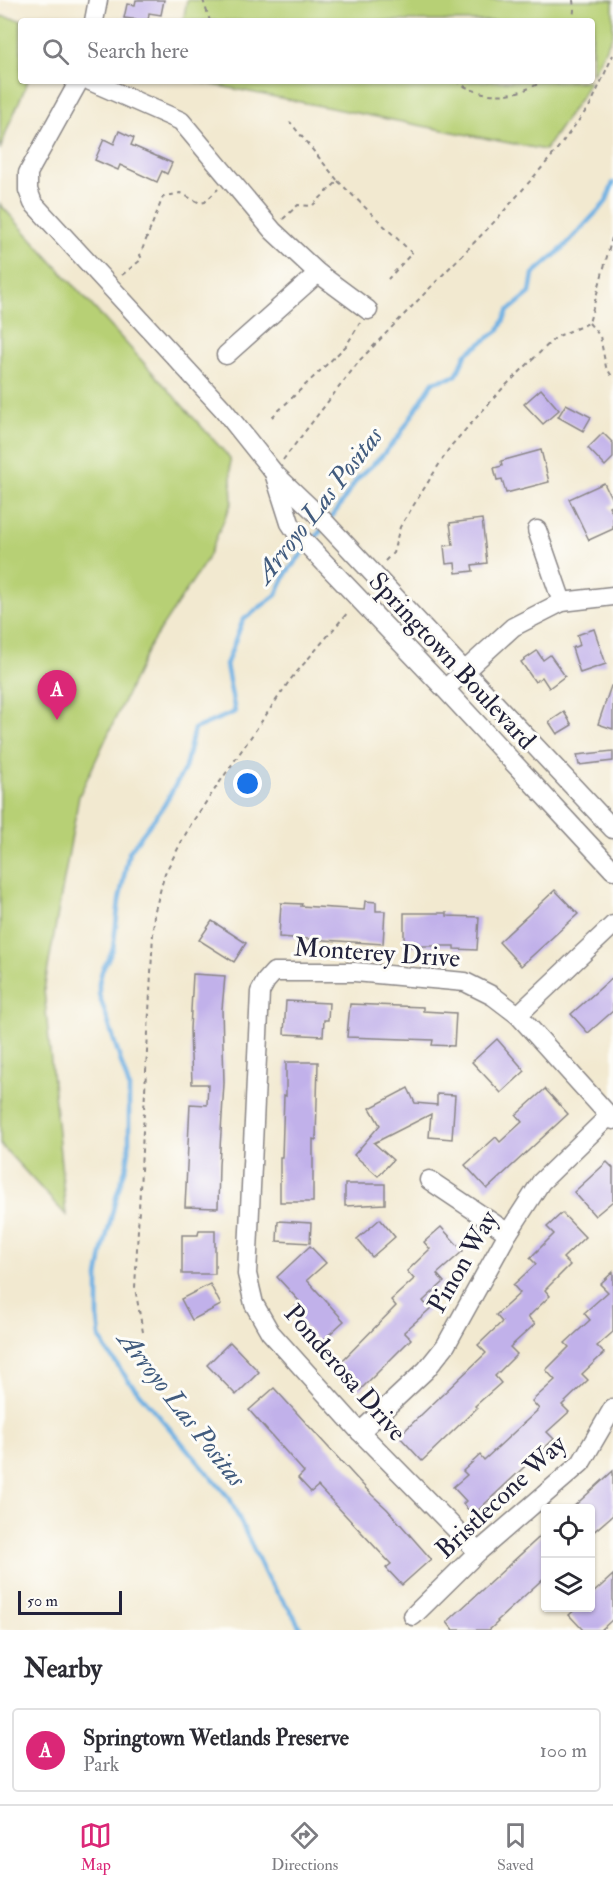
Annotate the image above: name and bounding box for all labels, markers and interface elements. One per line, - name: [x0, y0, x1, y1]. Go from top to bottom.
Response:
- search box: [18, 18, 595, 84]
- icon: search: [39, 35, 72, 68]
- text: Search here: [87, 37, 189, 65]
- water label: Arroyo Las Positas: [246, 420, 391, 592]
- street label: Springtown Boulevard: [361, 566, 542, 757]
- pin: A: [38, 670, 76, 720]
- your location: [233, 769, 262, 798]
- street label: Monterey Drive: [293, 931, 461, 975]
- street label: Pinon Way: [421, 1205, 505, 1319]
- street label: Ponderosa Drive: [277, 1298, 413, 1448]
- water label: Arroyo Las Positas: [109, 1322, 254, 1494]
- street label: Bristlecone Way: [429, 1428, 573, 1566]
- map controls: [541, 1504, 595, 1612]
- button: locate: [541, 1504, 595, 1558]
- button: layers: [541, 1558, 595, 1612]
- scale bar: [18, 1588, 122, 1616]
- text: 50 m: [27, 1591, 58, 1611]
- text: Nearby: [24, 1653, 102, 1685]
- text: Springtown Wetlands Preserve: [83, 1724, 349, 1752]
- text: A: [39, 1738, 52, 1763]
- text: 100 m: [540, 1738, 587, 1763]
- text: Park: [83, 1752, 119, 1777]
- tab: Map: [79, 1819, 112, 1875]
- tab: Directions: [271, 1819, 338, 1875]
- tab: Saved: [497, 1819, 534, 1875]

